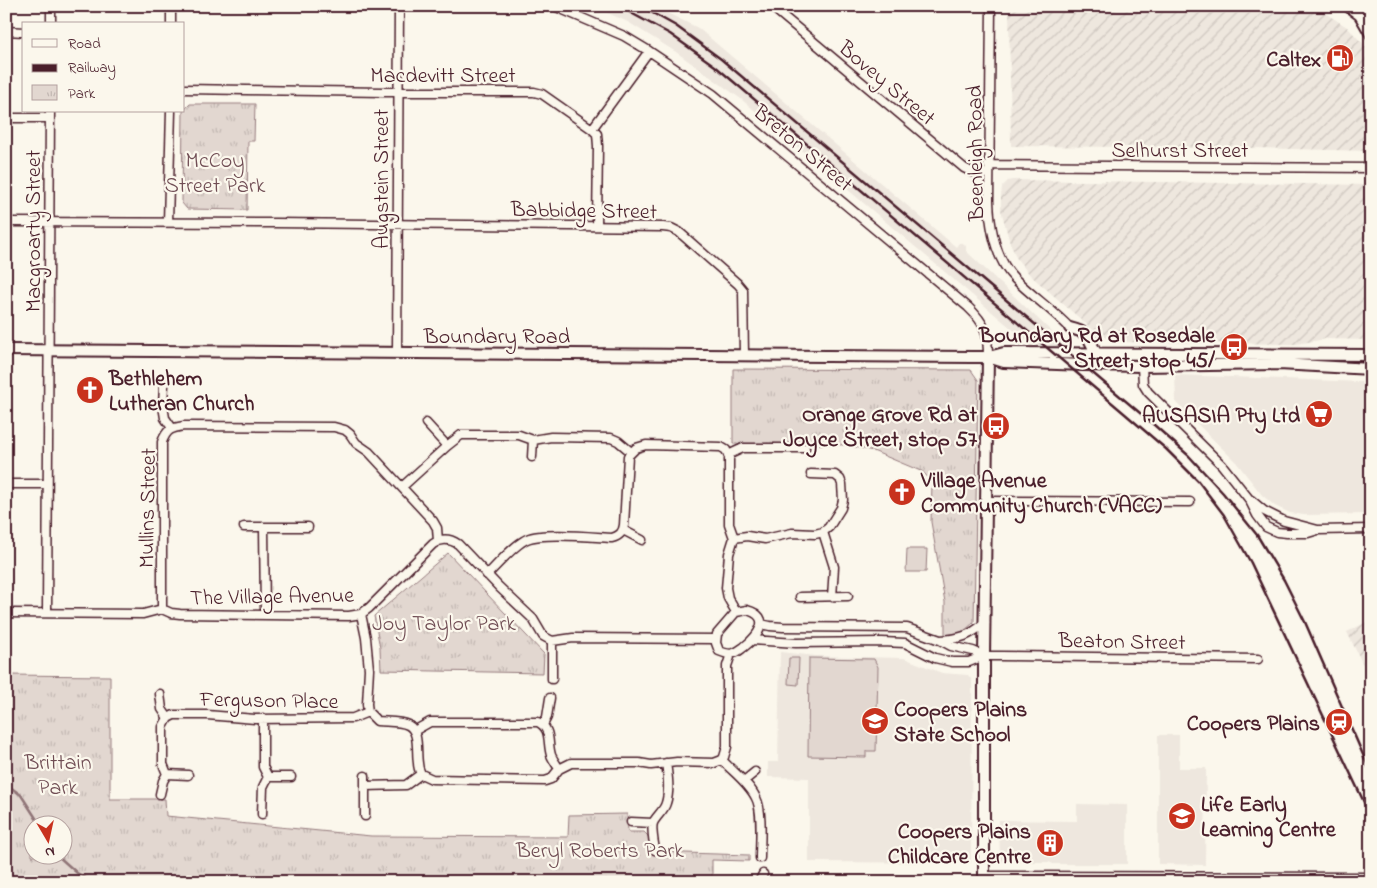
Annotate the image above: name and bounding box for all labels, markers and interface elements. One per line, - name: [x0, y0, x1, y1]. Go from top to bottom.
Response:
- legend: [22, 22, 185, 112]
- text: Road: [68, 33, 101, 55]
- street label: Bovey Street: [829, 33, 942, 136]
- fuel station icon: Caltex: [1325, 43, 1355, 73]
- place label: Caltex: [1266, 45, 1321, 77]
- text: Railway: [68, 57, 116, 80]
- street label: Macdevitt Street: [370, 61, 516, 93]
- text: Park: [68, 83, 96, 105]
- street label: Beenleigh Road: [960, 85, 995, 222]
- street label: Breton Street: [744, 97, 860, 201]
- street label: Augstein Street: [367, 108, 400, 249]
- street label: Selhurst Street: [1112, 136, 1249, 168]
- park label: McCoy Street Park: [165, 146, 266, 203]
- street label: Macgroarty Street: [19, 149, 52, 312]
- street label: Babbidge Street: [510, 195, 658, 230]
- place label: Boundary Rd at Rosedale Street, stop 45/: [978, 321, 1216, 378]
- street label: Boundary Road: [423, 322, 570, 355]
- bus stop icon: Boundary Rd at Rosedale Street, stop 45/: [1219, 332, 1249, 362]
- place label: Bethlehem Lutheran Church: [108, 364, 255, 421]
- church icon: Bethlehem Lutheran Church: [75, 375, 105, 405]
- supermarket icon: AUSASIA Pty Ltd: [1304, 399, 1334, 429]
- place label: Orange Grove Rd at Joyce Street, stop 57: [783, 400, 978, 458]
- place label: AUSASIA Pty Ltd: [1142, 401, 1301, 434]
- bus stop icon: Orange Grove Rd at Joyce Street, stop 57: [981, 411, 1011, 441]
- street label: Mullins Street: [132, 447, 166, 568]
- place label: Village Avenue Community Church (VACC): [920, 466, 1162, 524]
- church icon: Village Avenue Community Church (VACC): [887, 477, 917, 507]
- street label: The Village Avenue: [190, 581, 355, 616]
- park label: Joy Taylor Park: [372, 609, 516, 642]
- street label: Beaton Street: [1057, 626, 1186, 660]
- street label: Ferguson Place: [198, 685, 339, 720]
- place label: Coopers Plains State School: [894, 695, 1027, 752]
- school or university icon: Coopers Plains State School: [860, 706, 890, 736]
- station icon: Coopers Plains: [1324, 707, 1354, 737]
- place label: Coopers Plains: [1187, 709, 1320, 741]
- park label: Brittain Park: [23, 748, 92, 805]
- place label: Life Early Learning Centre: [1201, 790, 1337, 848]
- school or university icon: Life Early Learning Centre: [1167, 801, 1197, 831]
- north arrow: [22, 816, 72, 866]
- place label: Coopers Plains Childcare Centre: [888, 817, 1032, 874]
- building icon: Coopers Plains Childcare Centre: [1035, 828, 1065, 858]
- park label: Beryl Roberts Park: [515, 836, 684, 869]
- text: N: [43, 840, 56, 862]

